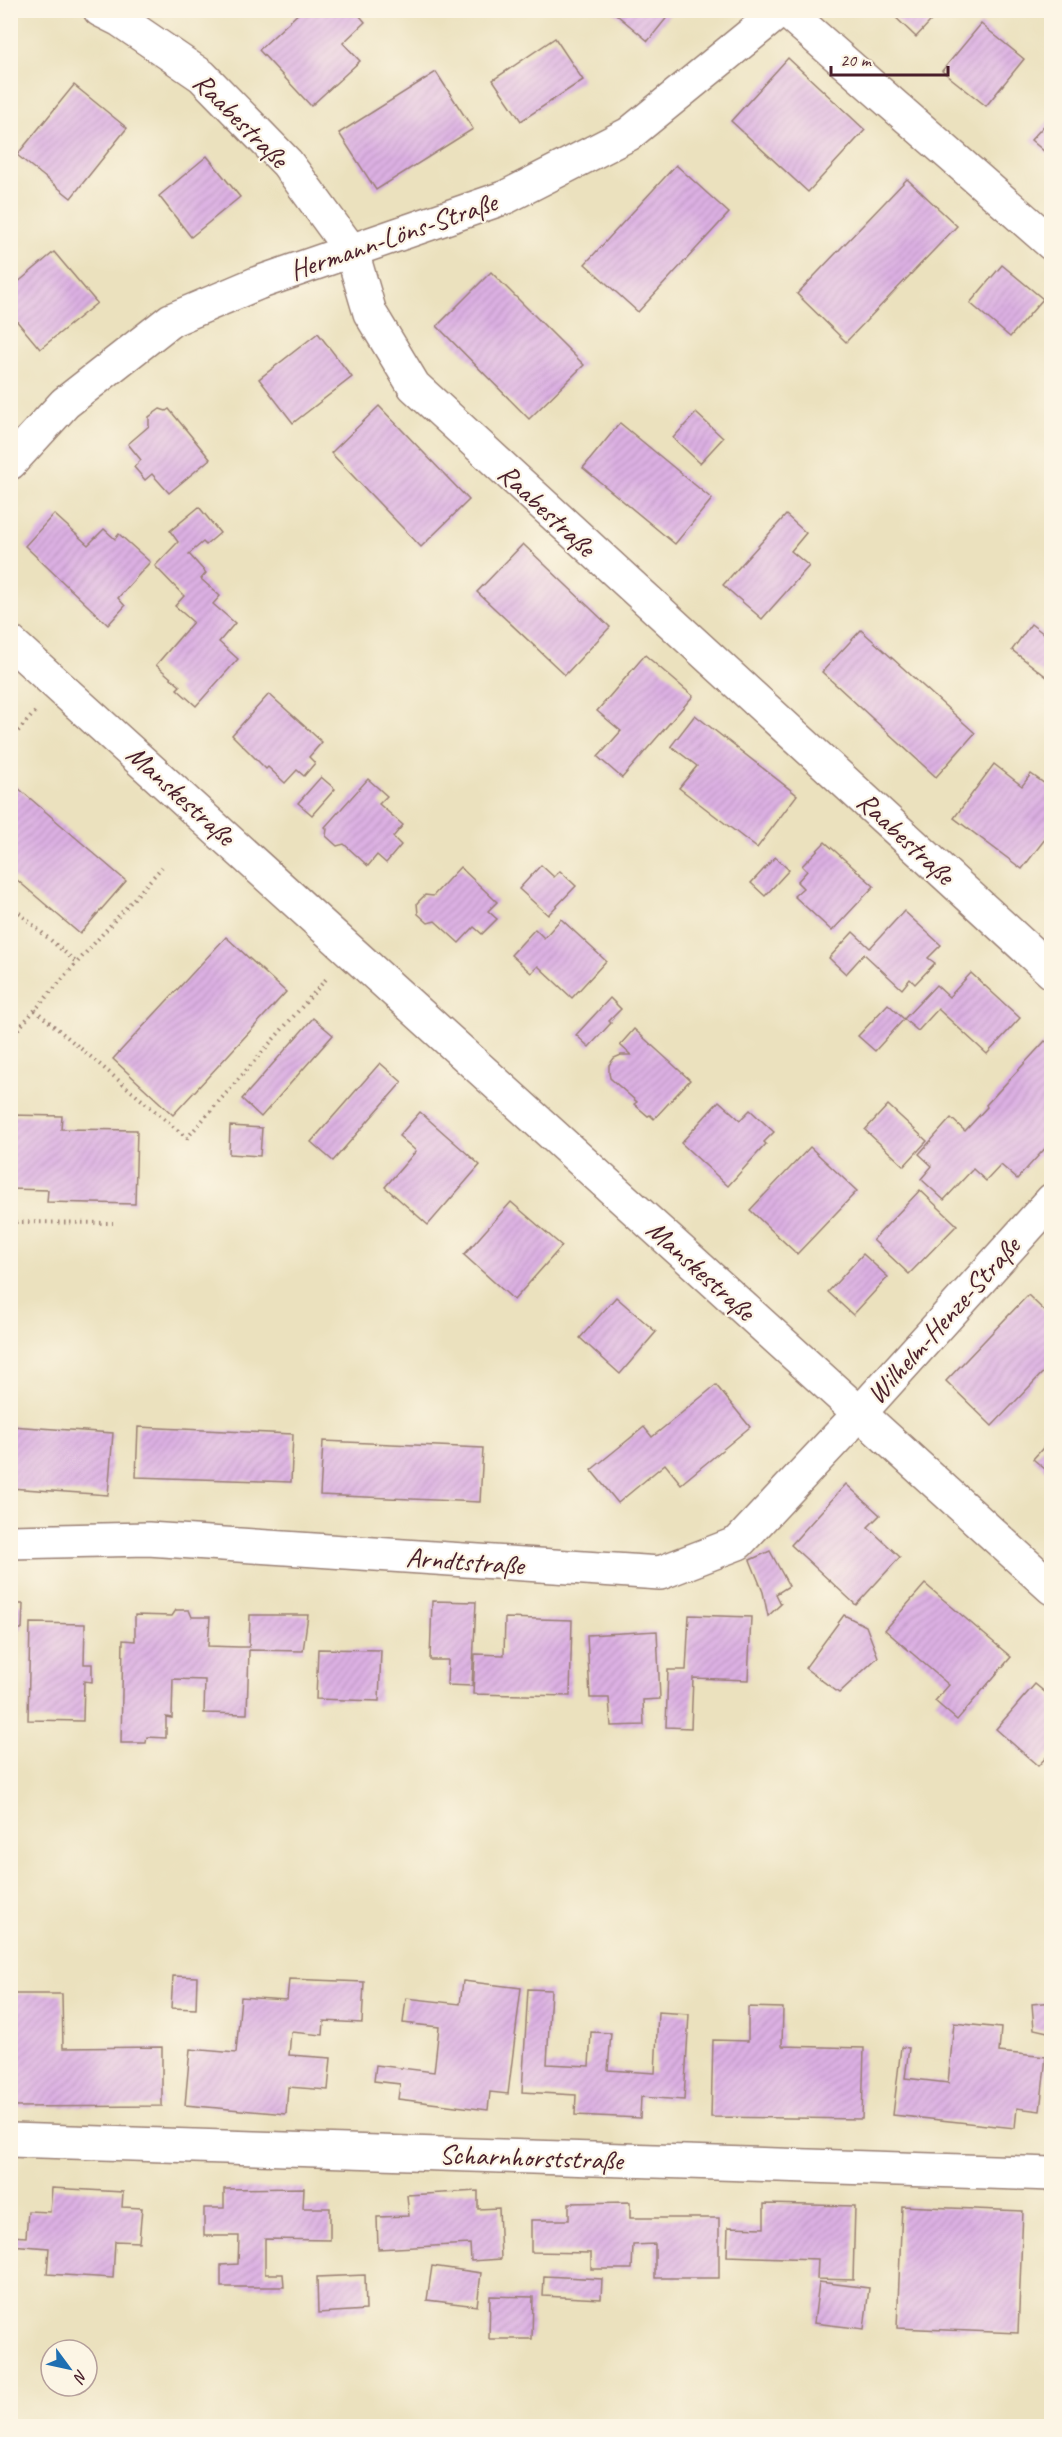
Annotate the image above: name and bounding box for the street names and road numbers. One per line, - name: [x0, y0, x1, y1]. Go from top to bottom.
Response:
- street label: Raabestraße: [186, 65, 297, 176]
- street label: Hermann-Löns-Straße: [285, 184, 503, 288]
- street label: Raabestraße: [491, 456, 604, 565]
- street label: Manskestraße: [119, 737, 244, 854]
- street label: Raabestraße: [850, 784, 963, 893]
- street label: Manskestraße: [639, 1212, 764, 1329]
- street label: Wilhelm-Henze-Straße: [859, 1228, 1028, 1411]
- street label: Arndtstraße: [405, 1539, 527, 1583]
- street label: Scharnhorststraße: [439, 2136, 625, 2178]

